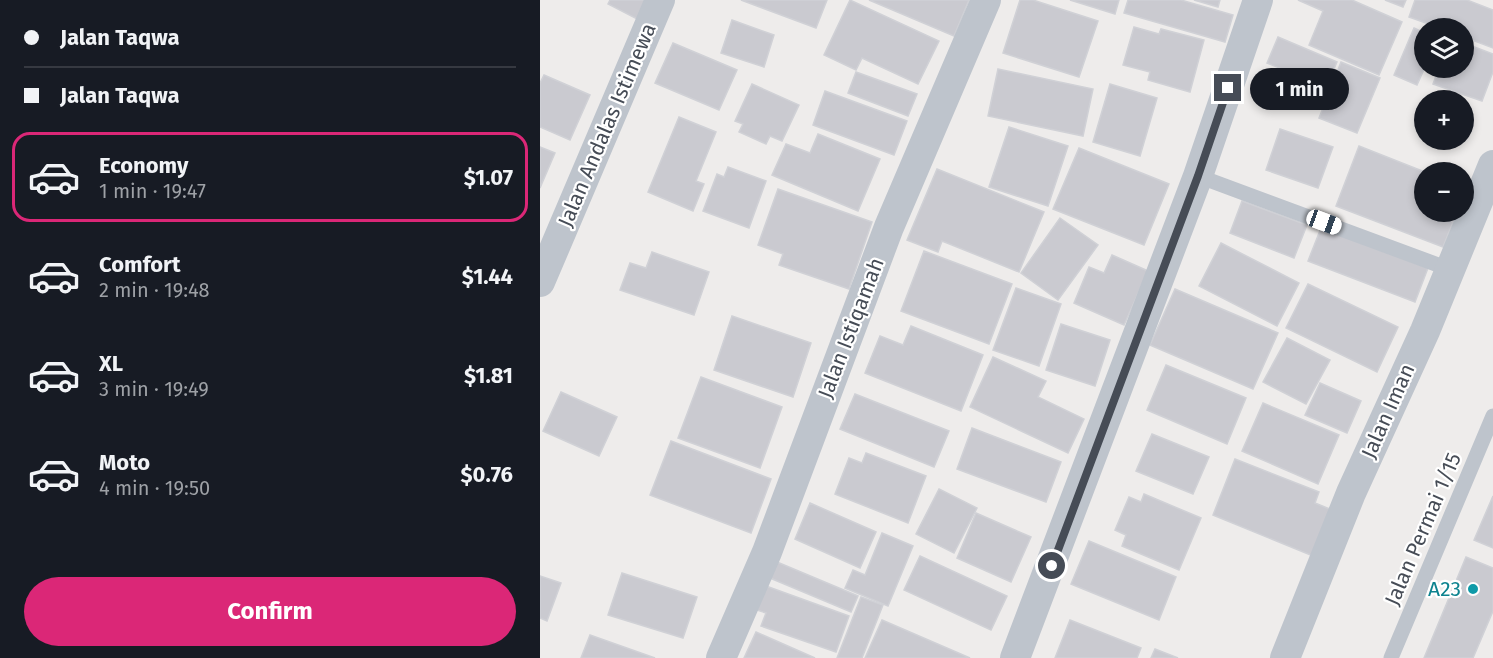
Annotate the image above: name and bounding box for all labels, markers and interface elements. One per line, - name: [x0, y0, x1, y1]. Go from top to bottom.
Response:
- map controls: [1414, 18, 1474, 222]
- button: layers: [1414, 18, 1474, 78]
- street label: Jalan Andalas Istimewa: [552, 19, 662, 231]
- text: Jalan Taqwa: [60, 24, 179, 51]
- callout: 1 min: [1249, 67, 1348, 109]
- route end: [1214, 74, 1241, 101]
- text: 1 min: [1275, 77, 1324, 101]
- text: Jalan Taqwa: [60, 82, 179, 109]
- button: +: [1414, 90, 1474, 150]
- icon: car: [27, 150, 81, 204]
- text: Economy: [99, 152, 188, 179]
- button: −: [1414, 162, 1474, 222]
- text: $1.07: [464, 164, 513, 191]
- text: 1 min · 19:47: [99, 179, 206, 203]
- car: [1304, 207, 1344, 237]
- icon: car: [27, 249, 81, 303]
- text: Comfort: [99, 251, 180, 278]
- street label: Jalan Istiqamah: [812, 254, 890, 402]
- text: $1.44: [462, 263, 513, 290]
- text: 2 min · 19:48: [99, 278, 210, 302]
- icon: car: [27, 348, 81, 402]
- text: XL: [99, 350, 123, 377]
- street label: Jalan Iman: [1356, 360, 1420, 462]
- text: $1.81: [464, 362, 513, 389]
- text: 3 min · 19:49: [99, 377, 209, 401]
- icon: car: [27, 447, 81, 501]
- text: Moto: [99, 449, 150, 476]
- street label: Jalan Permai 1/15: [1379, 449, 1467, 609]
- text: $0.76: [460, 461, 513, 488]
- text: 4 min · 19:50: [99, 476, 210, 500]
- route start: [1038, 552, 1065, 579]
- place label: A23: [1428, 576, 1461, 602]
- button: Confirm: [24, 577, 516, 646]
- marker: A23: [1466, 582, 1480, 596]

